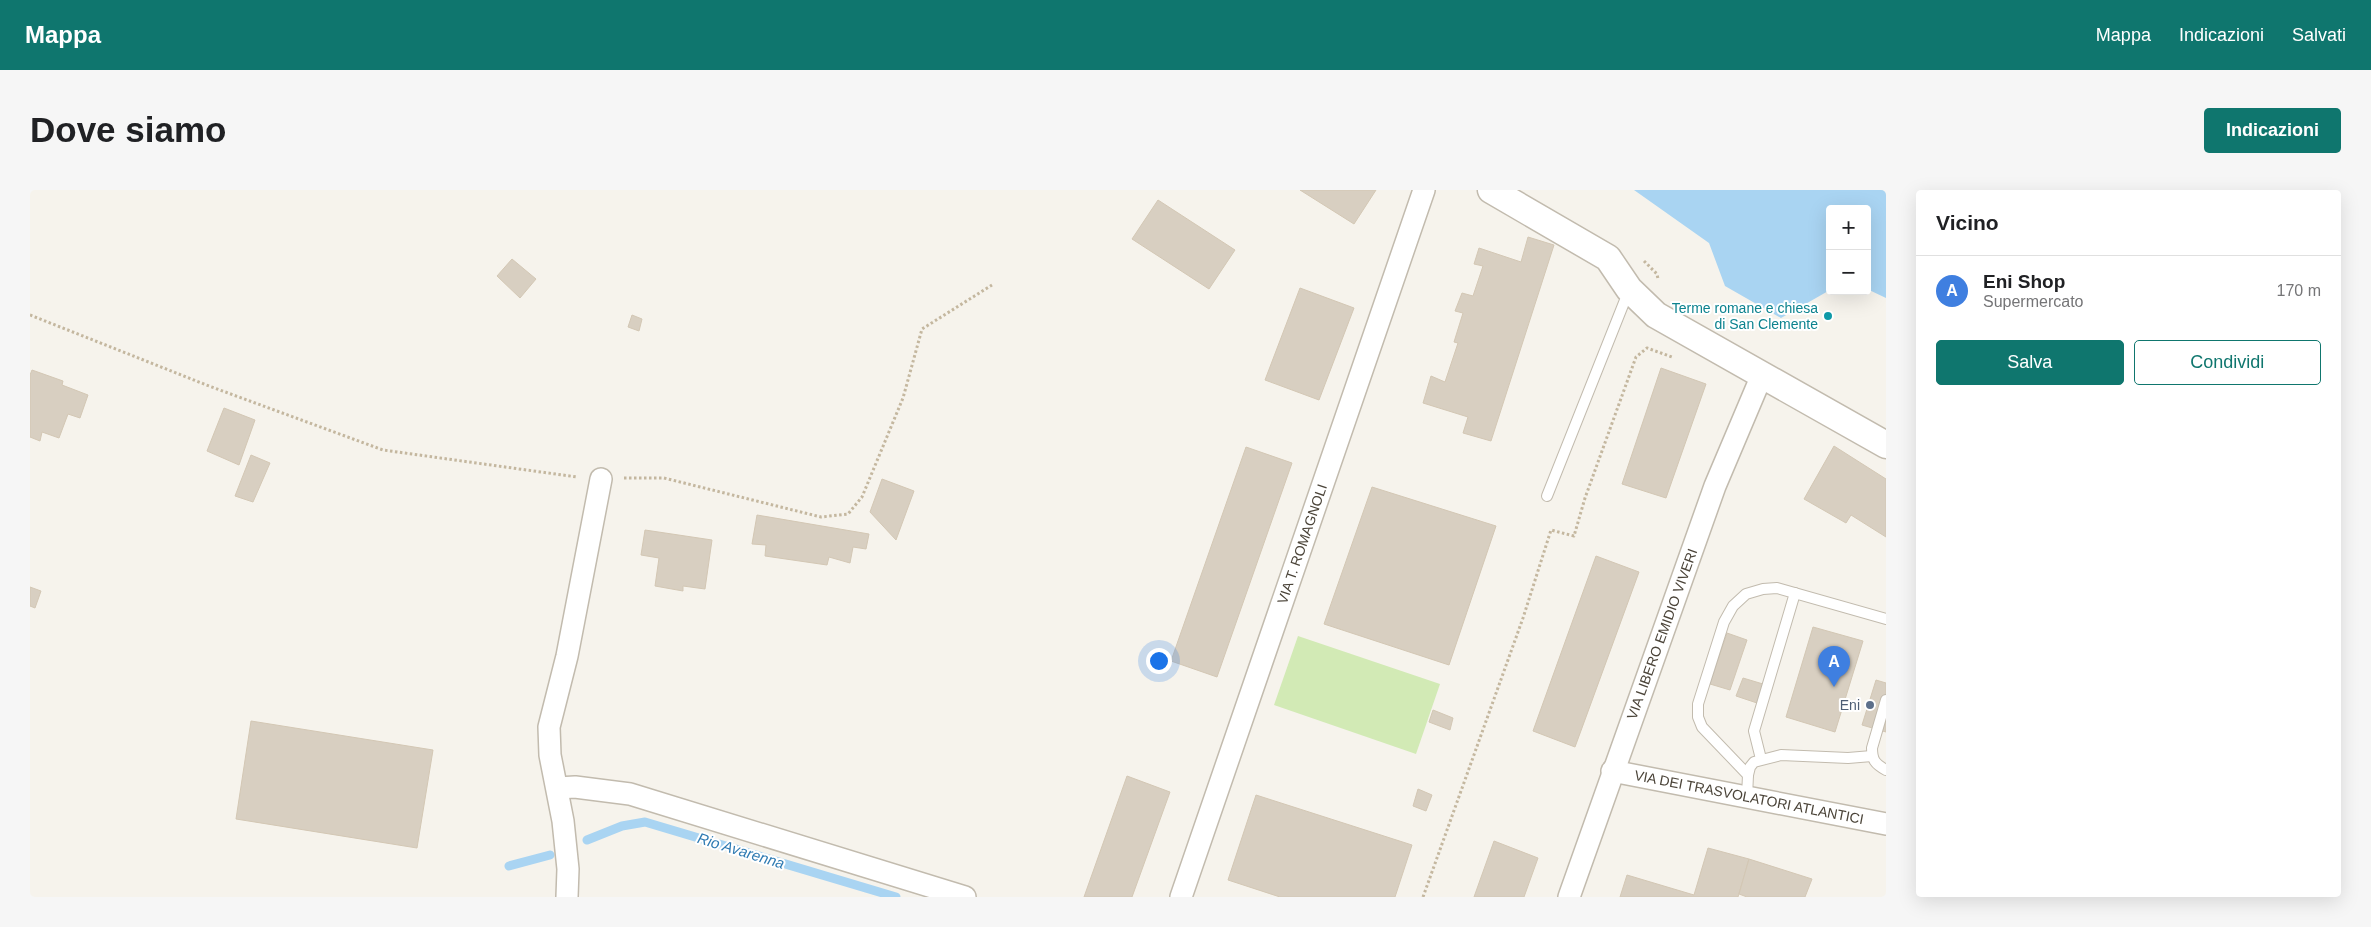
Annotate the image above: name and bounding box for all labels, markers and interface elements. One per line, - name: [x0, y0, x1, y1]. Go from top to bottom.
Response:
- text: Mappa: [25, 21, 101, 48]
- text: Mappa: [2096, 25, 2151, 45]
- text: Indicazioni: [2179, 25, 2264, 45]
- text: Salvati: [2292, 25, 2346, 45]
- button: Indicazioni: [2204, 108, 2341, 153]
- text: Dove siamo: [30, 110, 226, 149]
- map controls: [1826, 205, 1871, 295]
- button: +: [1826, 205, 1871, 250]
- text: Vicino: [1936, 211, 1999, 234]
- button: −: [1826, 250, 1871, 295]
- text: Eni Shop: [1983, 271, 2065, 292]
- text: A: [1946, 282, 1958, 299]
- text: 170 m: [2277, 282, 2321, 299]
- text: Supermercato: [1983, 293, 2084, 310]
- place label: Terme romane e chiesa di San Clemente: [1672, 300, 1818, 332]
- marker: Terme romane e chiesa di San Clemente: [1822, 310, 1834, 322]
- button: Salva: [1936, 340, 2124, 385]
- button: Condividi: [2134, 340, 2321, 385]
- street label: VIA T. ROMAGNOLI: [1274, 482, 1330, 606]
- street label: VIA LIBERO EMIDIO VIVERI: [1624, 546, 1700, 722]
- pin: A: [1818, 646, 1850, 687]
- your location: [1146, 648, 1172, 674]
- place label: Eni: [1840, 697, 1860, 713]
- marker: Eni: [1864, 699, 1876, 711]
- street label: VIA DEI TRASVOLATORI ATLANTICI: [1633, 767, 1865, 827]
- water label: Rio Avarenna: [696, 829, 787, 872]

